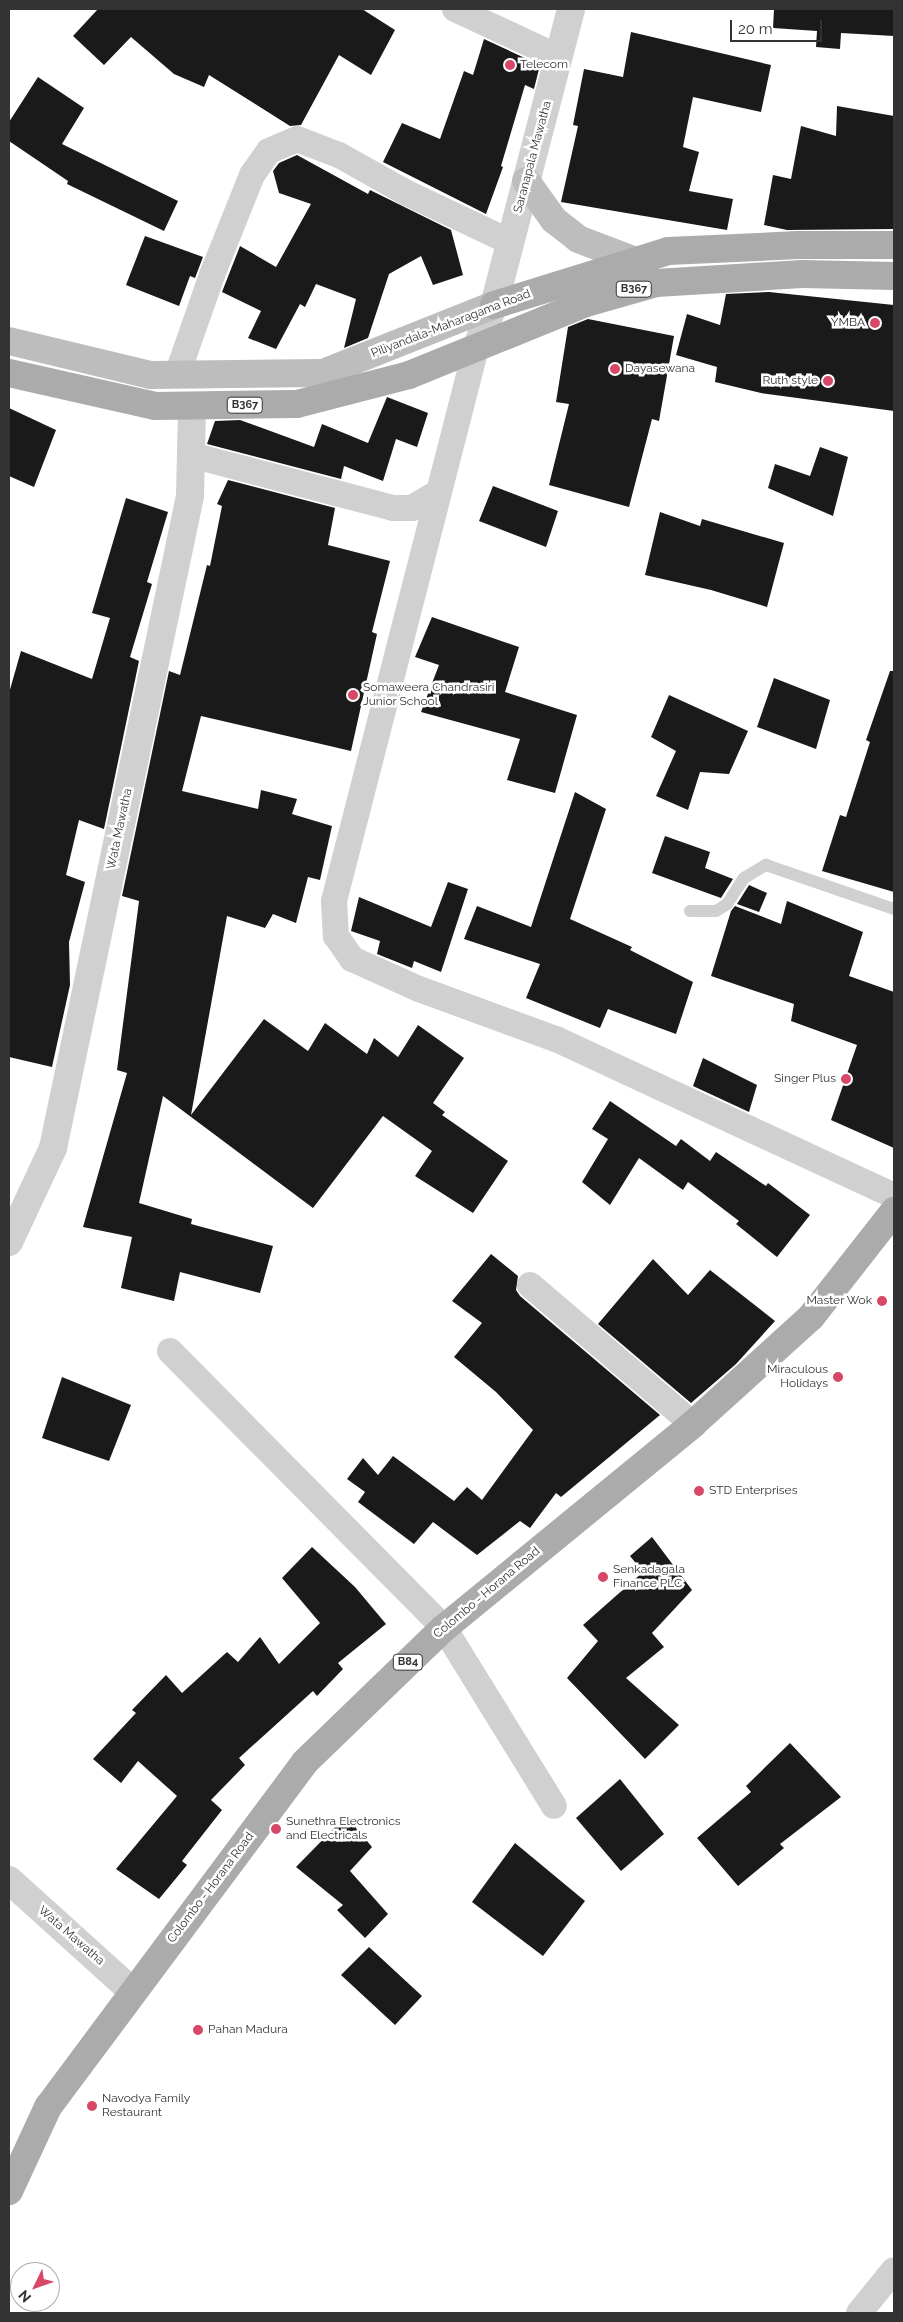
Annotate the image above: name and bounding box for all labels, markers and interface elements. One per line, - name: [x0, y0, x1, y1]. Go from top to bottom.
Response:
- scale bar: [733, 10, 826, 42]
- text: 20 m: [738, 20, 773, 38]
- place label: Telecom: [520, 58, 568, 72]
- marker: Telecom: [504, 59, 516, 71]
- street label: Saranapala Mawatha: [511, 99, 555, 215]
- road number: B367: [615, 280, 653, 298]
- street label: Piliyandala-Maharagama Road: [369, 287, 533, 361]
- place label: YMBA: [831, 316, 865, 330]
- marker: YMBA: [869, 317, 881, 329]
- place label: Dayasewana: [625, 362, 695, 376]
- marker: Dayasewana: [609, 363, 621, 375]
- place label: Ruth style: [762, 374, 818, 388]
- marker: Ruth style: [822, 375, 834, 387]
- road number: B367: [226, 396, 264, 414]
- place label: Somaweera Chandrasiri Junior School: [363, 681, 494, 709]
- marker: Somaweera Chandrasiri Junior School: [347, 689, 359, 701]
- street label: Wata Mawatha: [104, 787, 136, 871]
- place label: Singer Plus: [774, 1072, 836, 1086]
- marker: Singer Plus: [840, 1073, 852, 1085]
- place label: Master Wok: [806, 1294, 872, 1308]
- marker: Master Wok: [876, 1295, 888, 1307]
- place label: Miraculous Holidays: [767, 1363, 828, 1391]
- marker: Miraculous Holidays: [832, 1371, 844, 1383]
- place label: STD Enterprises: [709, 1484, 797, 1498]
- marker: STD Enterprises: [693, 1485, 705, 1497]
- street label: Colombo - Horana Road: [431, 1544, 543, 1642]
- place label: Senkadagala Finance PLC: [613, 1563, 685, 1591]
- marker: Senkadagala Finance PLC: [597, 1571, 609, 1583]
- road number: B84: [392, 1654, 424, 1670]
- place label: Sunethra Electronics and Electricals: [286, 1815, 401, 1843]
- marker: Sunethra Electronics and Electricals: [270, 1823, 282, 1835]
- street label: Colombo - Horana Road: [165, 1830, 257, 1946]
- street label: Wata Mawatha: [35, 1904, 107, 1968]
- place label: Pahan Madura: [208, 2023, 288, 2037]
- marker: Pahan Madura: [192, 2024, 204, 2036]
- place label: Navodya Family Restaurant: [102, 2092, 190, 2120]
- marker: Navodya Family Restaurant: [86, 2100, 98, 2112]
- north arrow: [10, 2262, 60, 2312]
- text: N: [15, 2287, 34, 2306]

